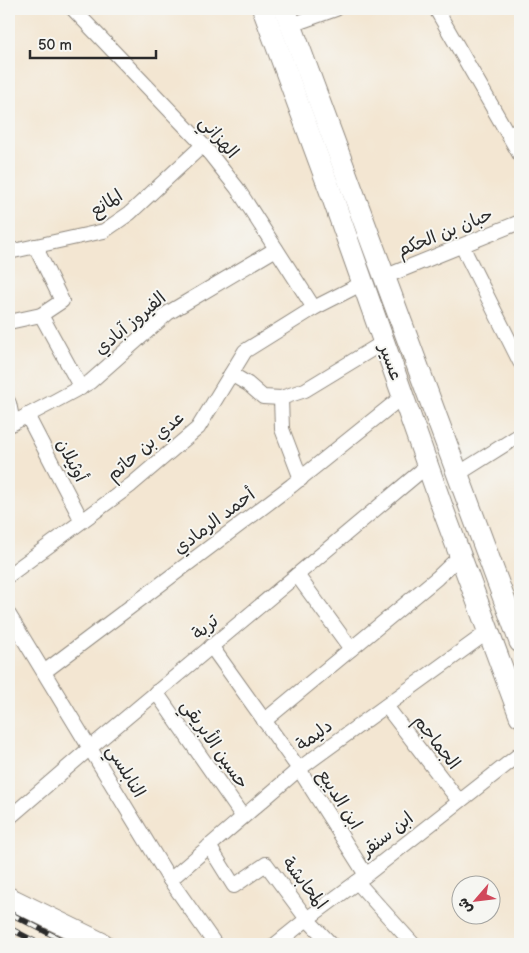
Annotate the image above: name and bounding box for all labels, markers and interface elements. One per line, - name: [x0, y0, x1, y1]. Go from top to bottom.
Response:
- scale bar: [30, 28, 156, 60]
- text: 50 m: [38, 36, 72, 55]
- street label: الهزاني: [191, 112, 243, 166]
- street label: المانع: [86, 185, 128, 223]
- street label: حبان بن الحكم: [394, 204, 497, 264]
- street label: الفيروز آبادي: [90, 287, 172, 361]
- street label: عسير: [374, 339, 407, 383]
- street label: عدي بن حاتم: [102, 407, 190, 488]
- street label: أوثيلان: [52, 435, 92, 486]
- street label: أحمد الرمادي: [169, 484, 261, 560]
- street label: تربة: [188, 610, 223, 644]
- street label: حسين الأبريقي: [172, 694, 255, 796]
- street label: الجماجم: [406, 711, 464, 776]
- street label: دليمة: [292, 715, 337, 756]
- street label: النابلسي: [97, 741, 149, 804]
- street label: ابن الديبع: [311, 765, 366, 834]
- street label: ابن سنقر: [355, 808, 418, 862]
- street label: المحابشة: [278, 853, 331, 914]
- north arrow: [452, 876, 502, 926]
- text: ش: [454, 895, 476, 917]

